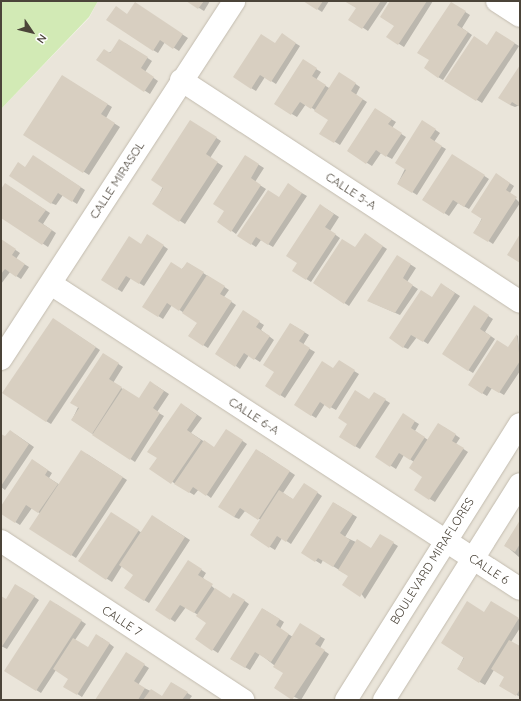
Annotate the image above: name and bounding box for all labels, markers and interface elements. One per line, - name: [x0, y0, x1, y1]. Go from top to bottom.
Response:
- north arrow: [12, 12, 52, 52]
- text: N: [34, 32, 50, 46]
- street label: CALLE MIRASOL: [87, 139, 147, 221]
- street label: CALLE 5-A: [323, 169, 379, 213]
- street label: CALLE 6-A: [226, 394, 282, 438]
- street label: BOULEVARD MIRAFLORES: [387, 495, 477, 627]
- street label: CALLE 6: [466, 551, 512, 587]
- street label: CALLE 7: [99, 603, 145, 639]

